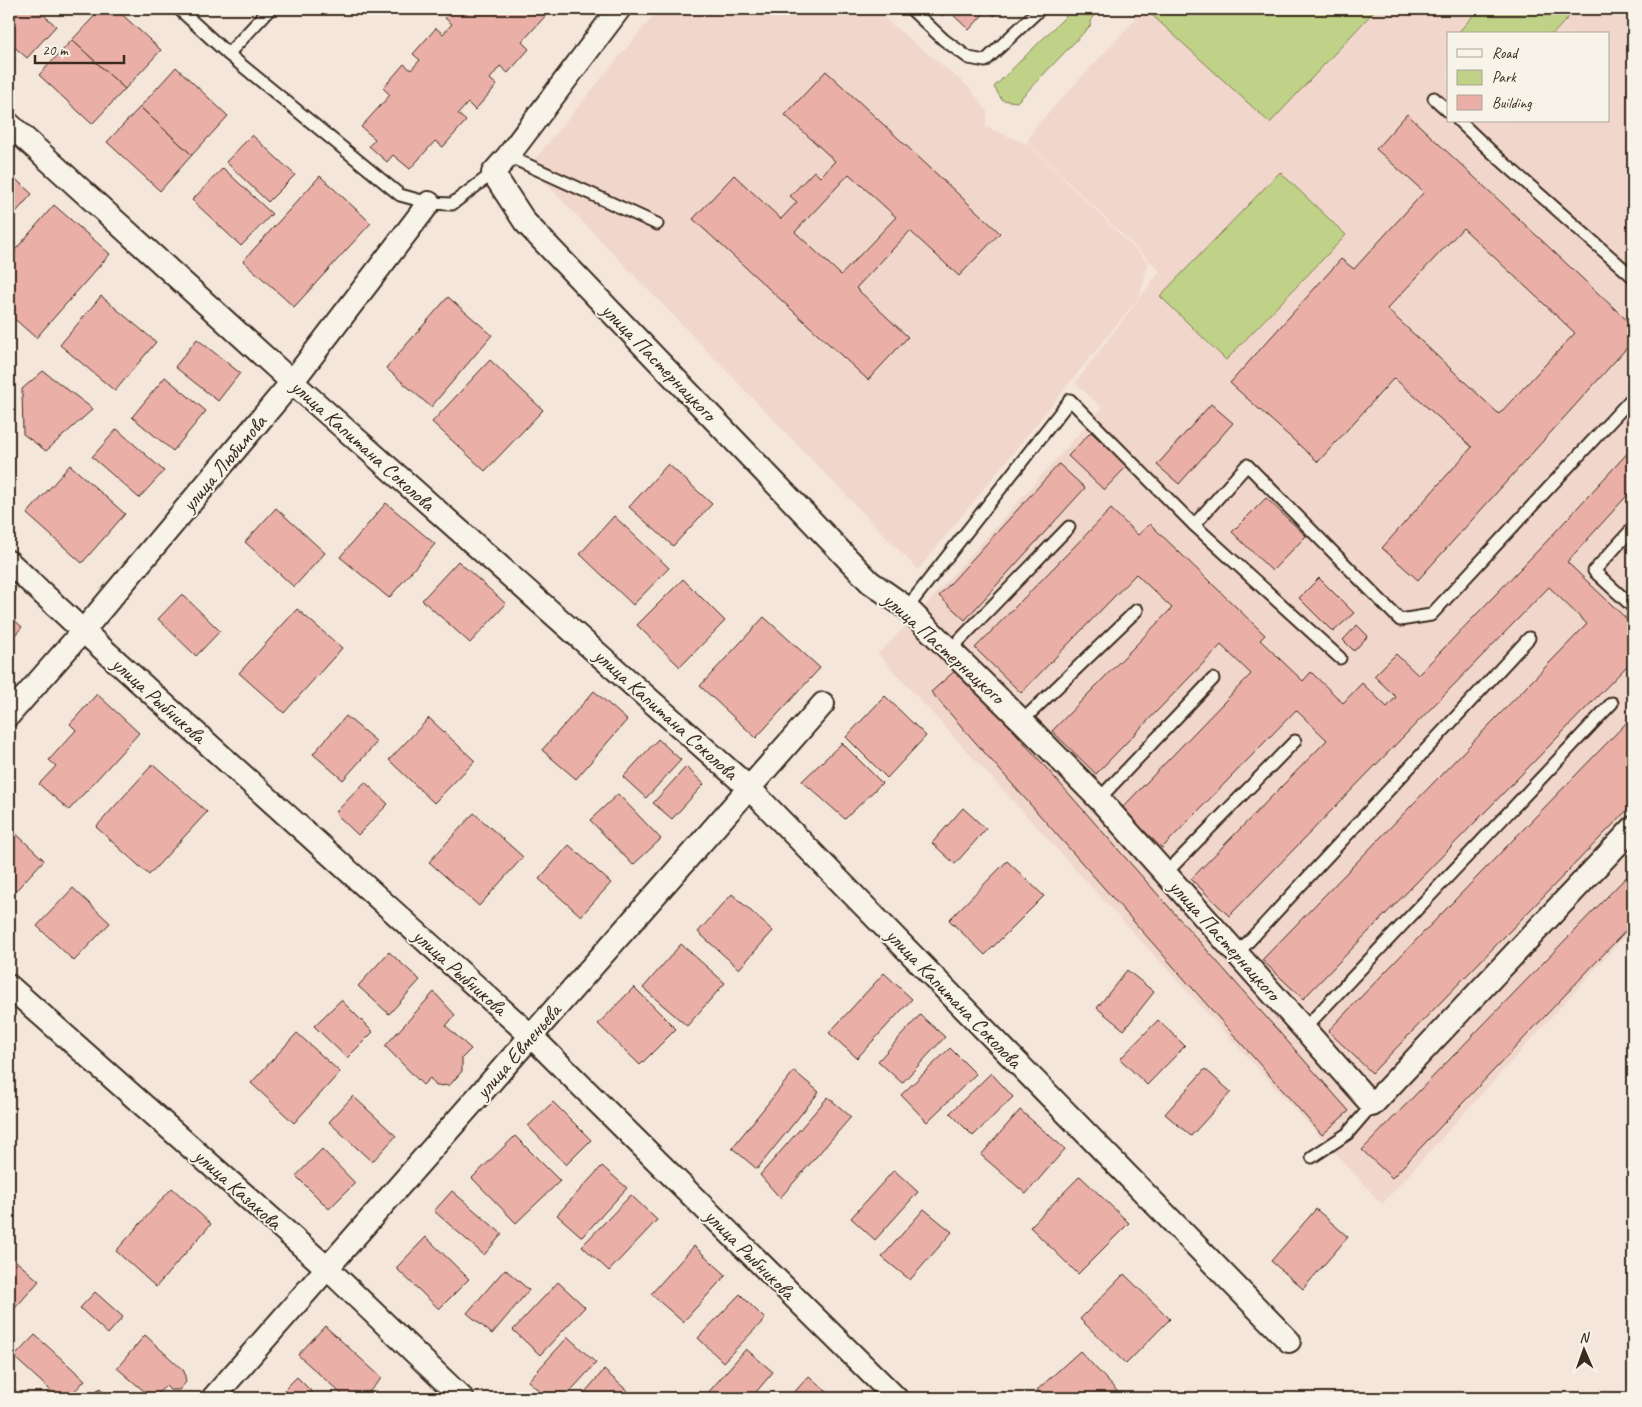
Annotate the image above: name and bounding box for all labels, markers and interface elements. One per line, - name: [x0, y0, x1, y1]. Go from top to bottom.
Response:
- scale bar: [35, 32, 124, 64]
- legend: [1447, 32, 1610, 122]
- text: 20 m: [42, 41, 69, 60]
- text: Road: [1492, 44, 1519, 63]
- text: Park: [1492, 68, 1517, 87]
- text: Building: [1492, 94, 1532, 113]
- street label: улица Пастернацкого: [595, 296, 724, 428]
- street label: улица Капитана Соколова: [284, 372, 441, 517]
- street label: улица Любимова: [175, 408, 273, 518]
- street label: улица Пастернацкого: [876, 585, 1012, 711]
- street label: улица Капитана Соколова: [587, 641, 744, 786]
- street label: улица Рыбникова: [105, 650, 213, 751]
- street label: улица Пастернацкого: [1162, 872, 1288, 1008]
- street label: улица Капитана Соколова: [879, 921, 1029, 1075]
- street label: улица Рыбникова: [406, 922, 514, 1023]
- street label: улица Евменьева: [468, 996, 568, 1105]
- street label: улица Казакова: [187, 1142, 289, 1236]
- street label: улица Рыбникова: [698, 1202, 803, 1307]
- north arrow: [1560, 1324, 1610, 1374]
- text: N: [1579, 1329, 1591, 1346]

